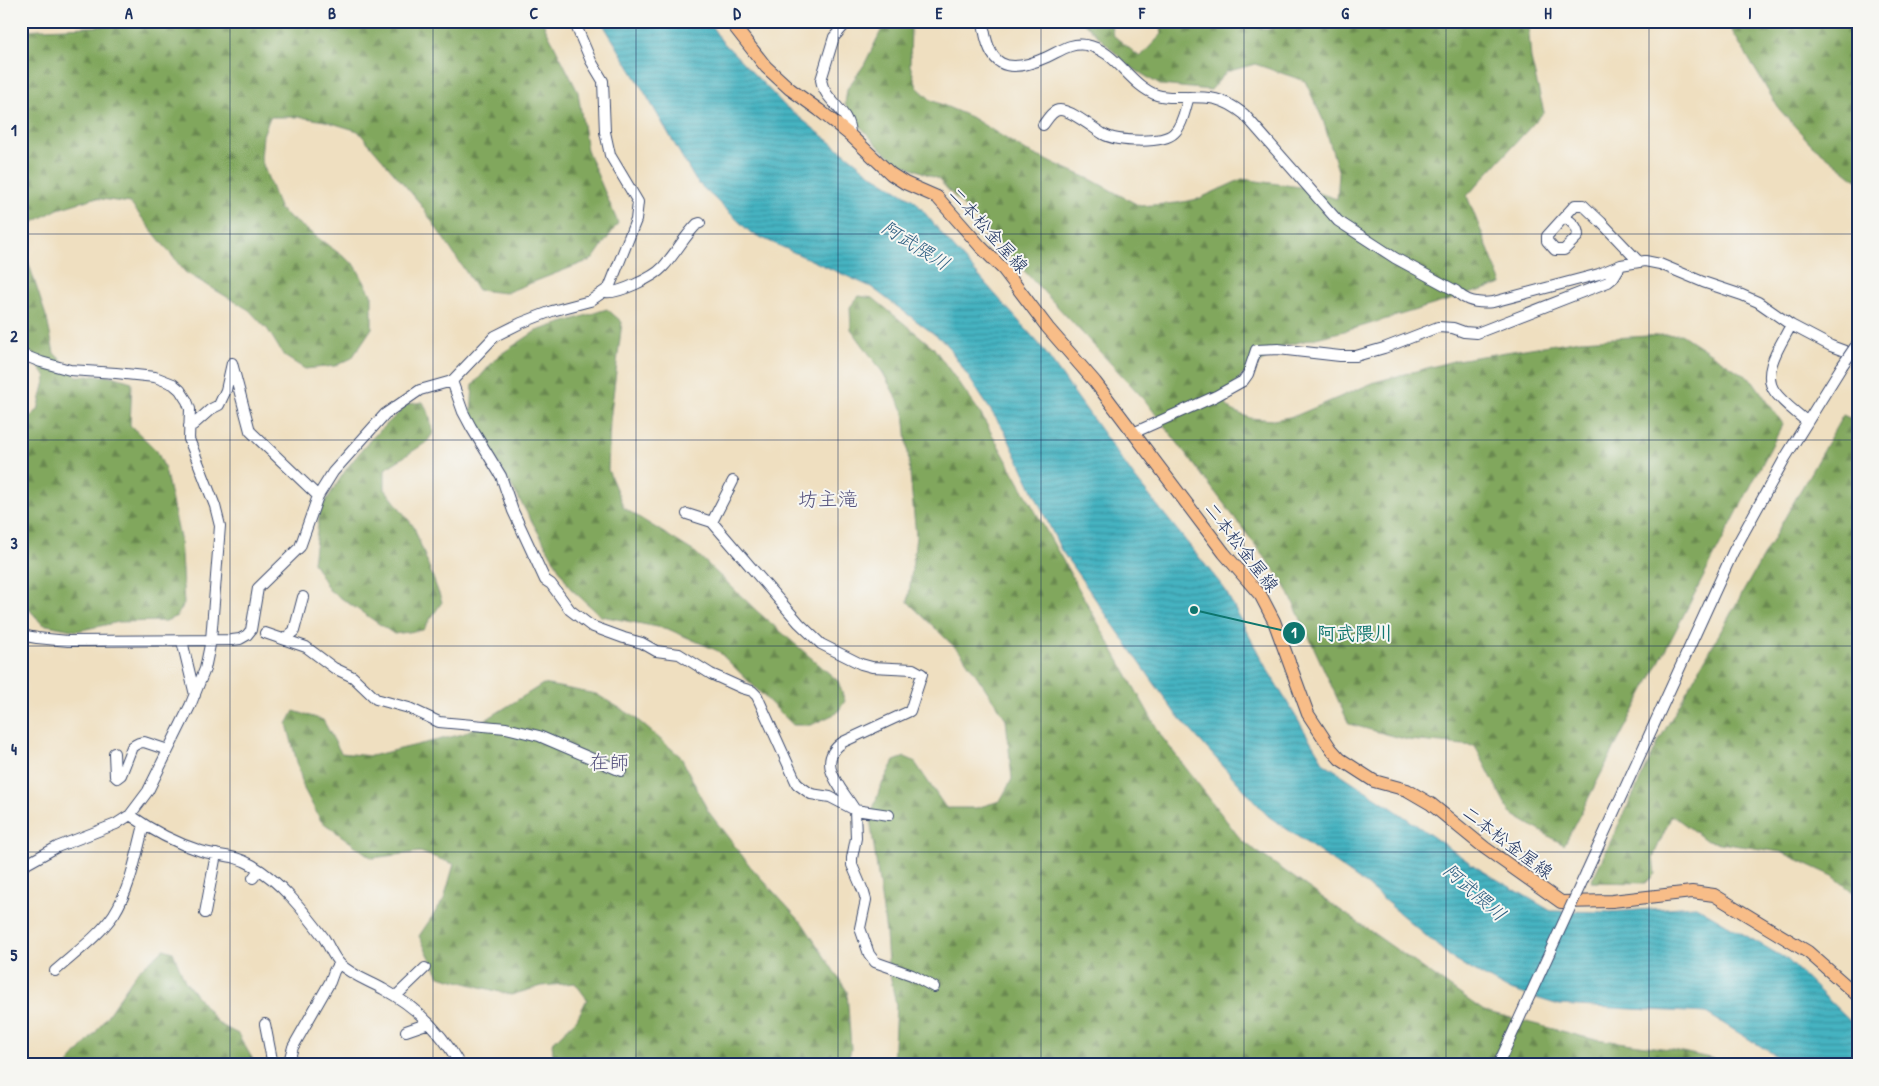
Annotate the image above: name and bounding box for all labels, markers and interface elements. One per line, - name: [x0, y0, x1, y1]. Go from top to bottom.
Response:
- text: A: [125, 2, 133, 24]
- text: B: [328, 2, 336, 24]
- text: C: [530, 2, 539, 24]
- text: D: [733, 2, 741, 24]
- text: E: [935, 2, 943, 24]
- text: F: [1138, 2, 1146, 24]
- text: G: [1341, 2, 1349, 24]
- text: H: [1544, 2, 1552, 24]
- text: I: [1748, 2, 1752, 24]
- text: 1: [11, 119, 17, 141]
- street label: 二本松金屋線: [944, 182, 1034, 278]
- water label: 阿武隈川: [877, 214, 955, 276]
- text: 2: [10, 325, 18, 347]
- district label: 坊主滝: [798, 485, 858, 512]
- street label: 二本松金屋線: [1199, 497, 1285, 597]
- text: 3: [10, 532, 18, 554]
- callout: 阿武隈川: [1282, 616, 1403, 650]
- text: 阿武隈川: [1317, 620, 1393, 646]
- text: 1: [1291, 622, 1297, 643]
- text: 4: [11, 738, 17, 760]
- district label: 在師: [589, 748, 629, 775]
- street label: 二本松金屋線: [1457, 800, 1559, 884]
- water label: 阿武隈川: [1438, 857, 1512, 927]
- text: 5: [11, 944, 18, 966]

